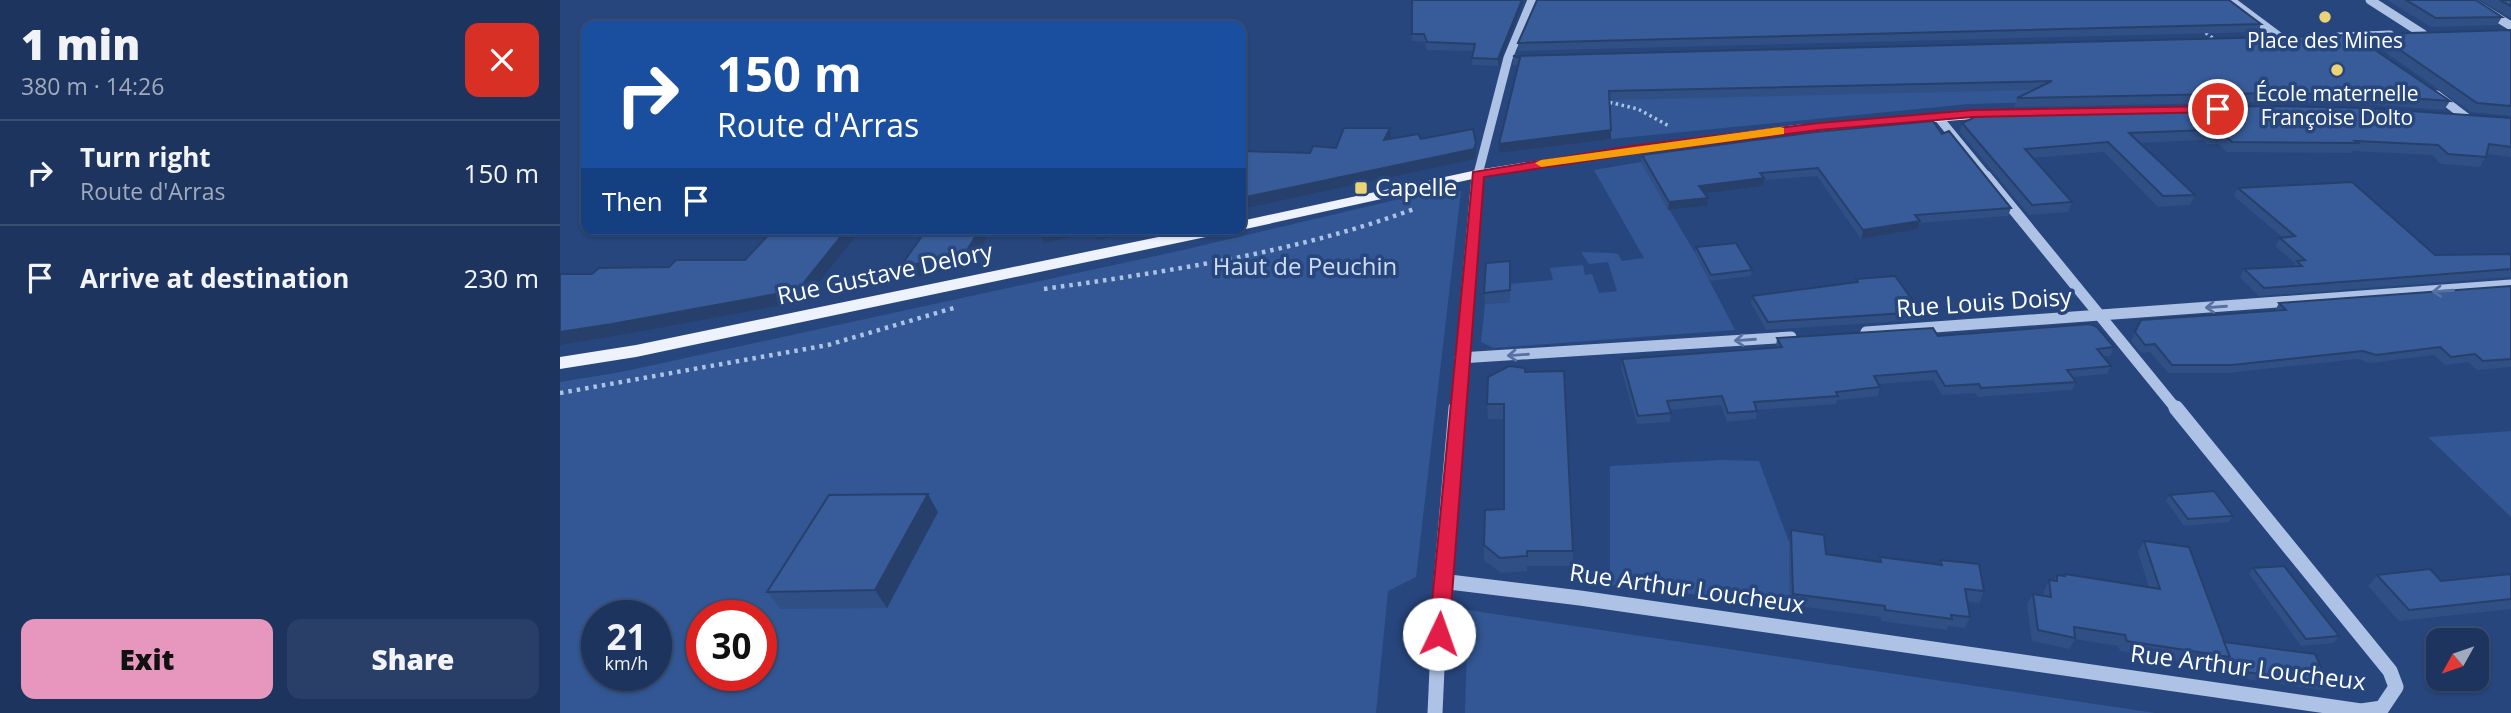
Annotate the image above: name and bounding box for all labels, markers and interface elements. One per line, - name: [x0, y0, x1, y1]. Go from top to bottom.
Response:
- marker: Place des Mines: [2317, 9, 2333, 25]
- text: 1 min: [21, 15, 140, 72]
- button: close: [465, 23, 539, 97]
- place label: Place des Mines: [2247, 26, 2403, 54]
- text: 150 m: [717, 40, 862, 106]
- icon: right: [602, 49, 693, 140]
- marker: École maternelle Françoise Dolto: [2329, 62, 2345, 78]
- text: 380 m · 14:26: [21, 70, 164, 102]
- pin: [2188, 79, 2248, 139]
- place label: École maternelle Françoise Dolto: [2256, 79, 2418, 131]
- icon: arrive: [2199, 90, 2237, 128]
- text: Route d'Arras: [717, 103, 919, 146]
- text: Turn right: [80, 139, 211, 175]
- icon: right: [21, 154, 59, 192]
- text: 150 m: [464, 155, 539, 191]
- place label: Capelle: [1375, 170, 1457, 203]
- text: Route d'Arras: [80, 175, 225, 207]
- marker: Capelle: [1353, 180, 1369, 196]
- icon: arrive: [677, 182, 715, 220]
- text: Then: [602, 183, 663, 219]
- street label: Rue Gustave Delory: [774, 233, 997, 312]
- park label: Haut de Peuchin: [1213, 249, 1397, 282]
- icon: arrive: [21, 259, 59, 297]
- text: Arrive at destination: [80, 260, 349, 296]
- text: 230 m: [464, 260, 539, 296]
- street label: Rue Louis Doisy: [1895, 279, 2074, 324]
- one-way arrow: [2432, 284, 2455, 297]
- one-way arrow: [2205, 301, 2228, 314]
- one-way arrow: [1734, 334, 1756, 347]
- one-way arrow: [1507, 349, 1529, 362]
- street label: Rue Arthur Loucheux: [1568, 555, 1807, 620]
- position arrow: [1402, 597, 1476, 671]
- speed limit sign: 30: [686, 600, 777, 691]
- text: 21: [606, 613, 647, 660]
- button: Exit: [21, 619, 273, 699]
- button: Share: [287, 619, 539, 699]
- north arrow: [2426, 628, 2488, 691]
- map controls: [2426, 628, 2489, 691]
- street label: Rue Arthur Loucheux: [2129, 636, 2368, 697]
- text: km/h: [605, 651, 648, 675]

